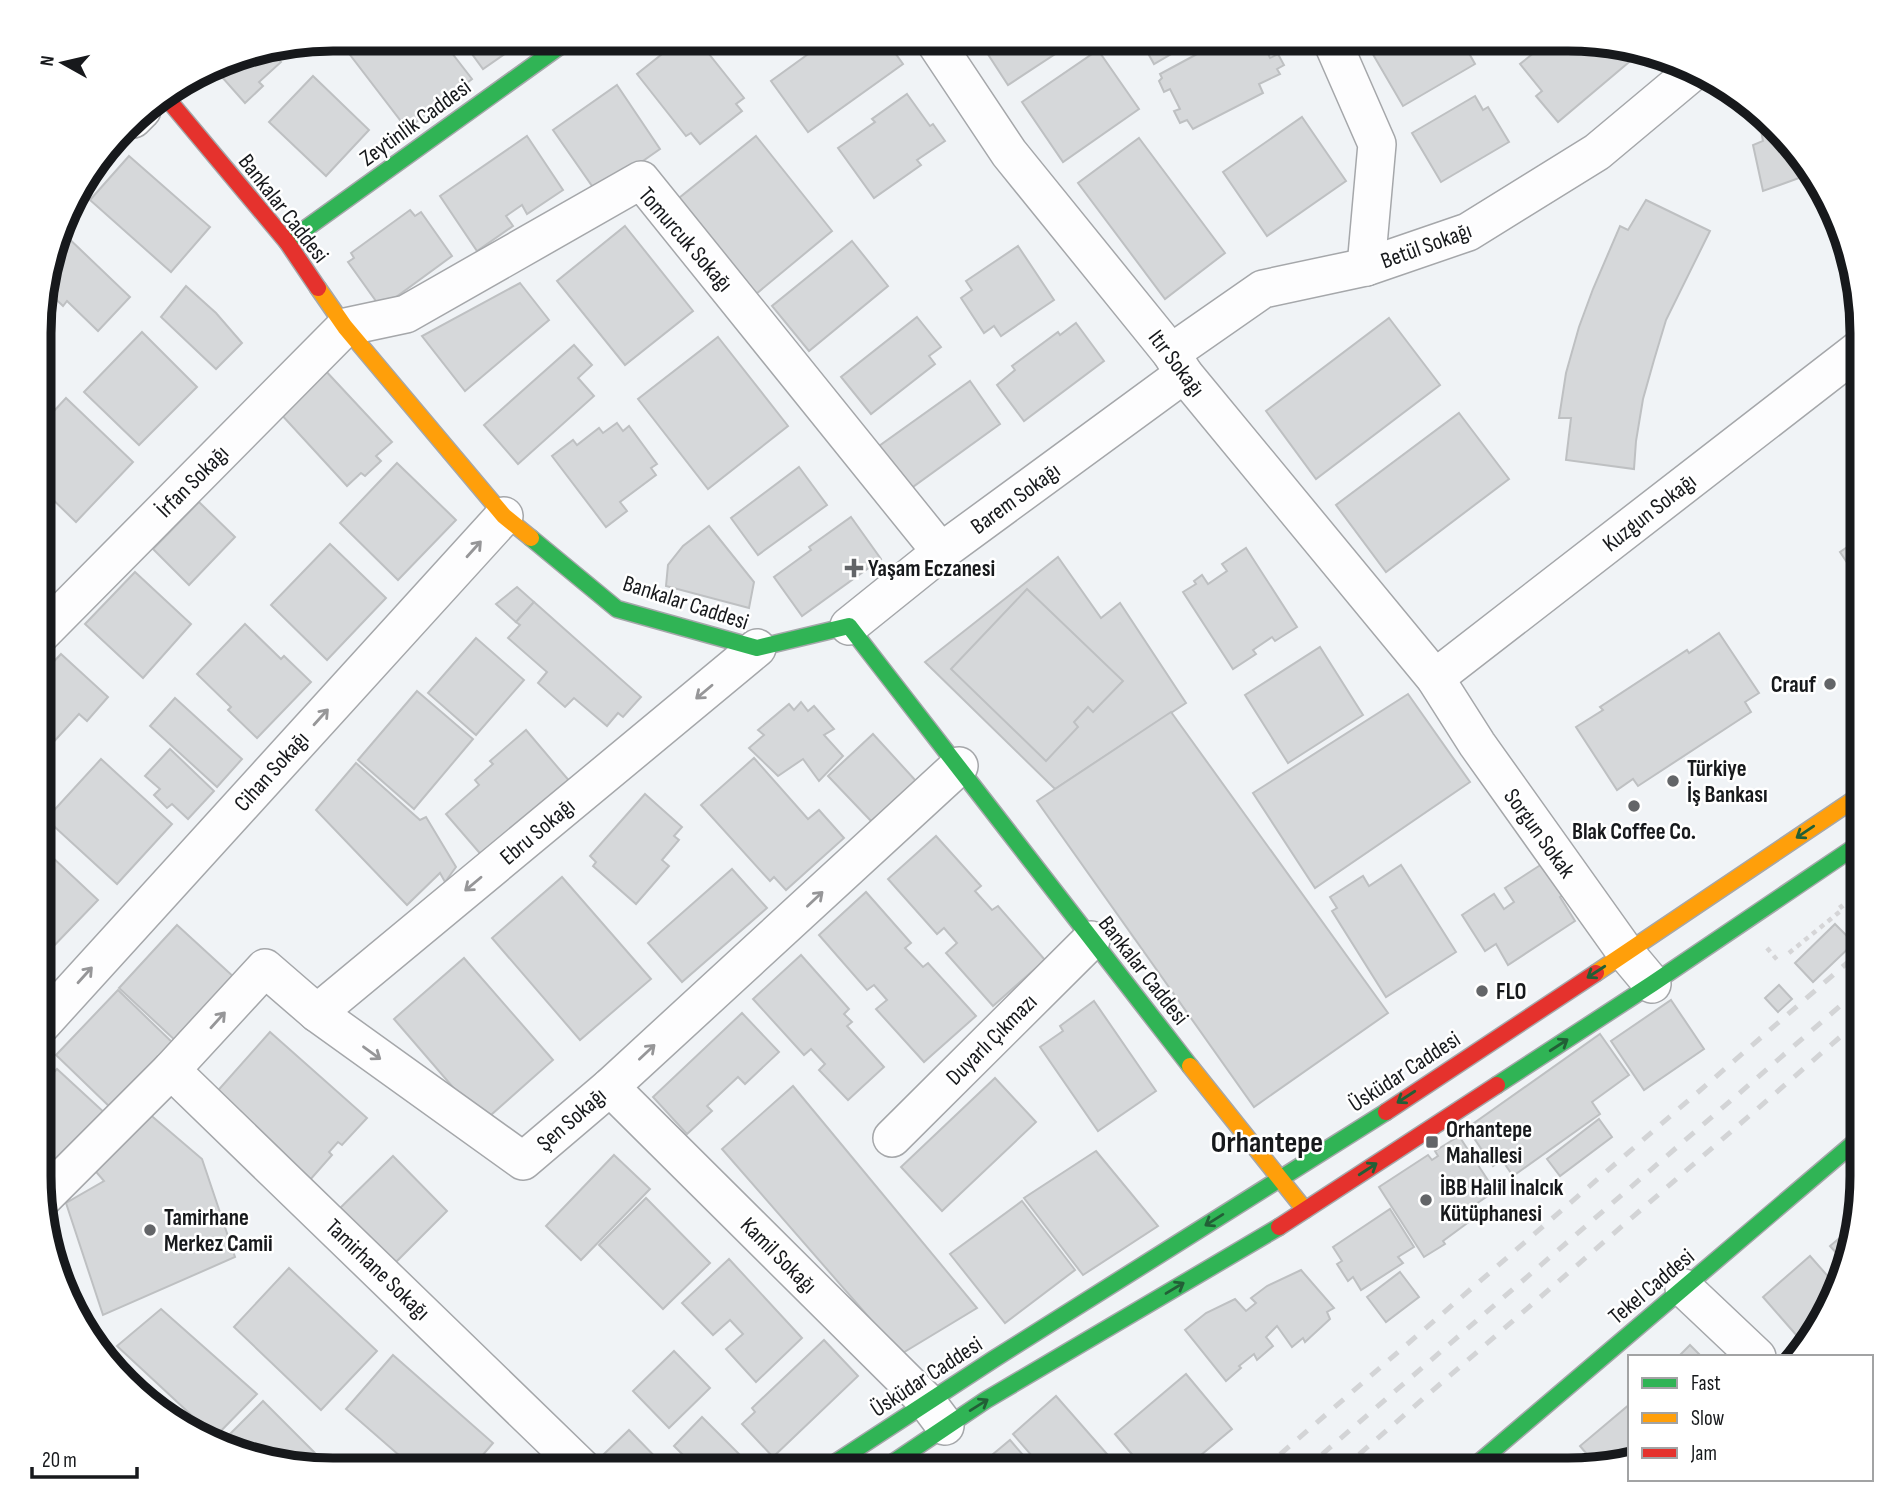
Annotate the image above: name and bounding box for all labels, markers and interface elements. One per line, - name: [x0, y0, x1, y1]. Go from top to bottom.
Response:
- north arrow: [28, 28, 98, 98]
- text: N: [36, 54, 60, 67]
- street label: Zeytinlik Caddesi: [355, 73, 477, 172]
- street label: Bankalar Caddesi: [232, 149, 334, 269]
- street label: Tomurcuk Sokağı: [632, 182, 738, 298]
- street label: Betül Sokağı: [1377, 217, 1476, 275]
- street label: Itır Sokağı: [1142, 325, 1210, 403]
- street label: İrfan Sokağı: [151, 440, 235, 524]
- street label: Barem Sokağı: [965, 457, 1066, 541]
- street label: Kuzgun Sokağı: [1597, 468, 1702, 558]
- one-way arrow: [466, 540, 482, 558]
- place label: Yaşam Eczanesi: [868, 555, 995, 583]
- marker: Yaşam Eczanesi: [846, 560, 862, 576]
- street label: Bankalar Caddesi: [619, 569, 752, 636]
- place label: Crauf: [1771, 671, 1817, 699]
- marker: Crauf: [1822, 676, 1838, 692]
- one-way arrow: [696, 684, 714, 700]
- one-way arrow: [313, 708, 329, 726]
- street label: Cihan Sokağı: [229, 726, 315, 817]
- place label: Türkiye İş Bankası: [1687, 755, 1768, 809]
- marker: Türkiye İş Bankası: [1665, 773, 1681, 789]
- street label: Sorgun Sokak: [1497, 783, 1581, 884]
- street label: Ebru Sokağı: [494, 792, 581, 871]
- marker: Blak Coffee Co.: [1626, 798, 1642, 814]
- place label: Blak Coffee Co.: [1572, 818, 1696, 846]
- one-way arrow: [1796, 826, 1816, 840]
- one-way arrow: [464, 876, 482, 892]
- one-way arrow: [806, 890, 823, 907]
- street label: Bankalar Caddesi: [1092, 911, 1194, 1031]
- one-way arrow: [1587, 965, 1606, 980]
- one-way arrow: [77, 967, 94, 984]
- place label: FLO: [1496, 978, 1526, 1006]
- marker: FLO: [1474, 983, 1490, 999]
- street label: Duyarlı Çıkmazı: [940, 988, 1043, 1091]
- one-way arrow: [209, 1012, 226, 1029]
- street label: Üsküdar Caddesi: [1344, 1025, 1466, 1118]
- one-way arrow: [1549, 1037, 1568, 1052]
- one-way arrow: [638, 1044, 655, 1061]
- one-way arrow: [362, 1046, 381, 1060]
- street label: Şen Sokağı: [531, 1082, 612, 1158]
- one-way arrow: [1396, 1090, 1416, 1104]
- place label: Orhantepe Mahallesi: [1446, 1116, 1532, 1170]
- district label: Orhantepe: [1211, 1125, 1323, 1161]
- marker: Orhantepe Mahallesi: [1424, 1134, 1440, 1150]
- one-way arrow: [1358, 1161, 1377, 1176]
- place label: İBB Halil İnalcık Kütüphanesi: [1440, 1174, 1564, 1228]
- marker: İBB Halil İnalcık Kütüphanesi: [1418, 1192, 1434, 1208]
- place label: Tamirhane Merkez Camii: [164, 1204, 273, 1258]
- street label: Kamil Sokağı: [734, 1212, 822, 1300]
- street label: Tamirhane Sokağı: [319, 1213, 435, 1326]
- one-way arrow: [1205, 1214, 1225, 1228]
- marker: Tamirhane Merkez Camii: [142, 1222, 158, 1238]
- street label: Tekel Caddesi: [1603, 1243, 1700, 1331]
- one-way arrow: [1164, 1281, 1184, 1295]
- street label: Üsküdar Caddesi: [866, 1330, 988, 1423]
- legend: [1628, 1355, 1873, 1481]
- text: Fast: [1691, 1371, 1721, 1396]
- one-way arrow: [969, 1397, 989, 1411]
- text: Slow: [1691, 1406, 1725, 1431]
- scale bar: [32, 1436, 136, 1480]
- text: Jam: [1690, 1441, 1717, 1466]
- text: 20 m: [42, 1448, 77, 1473]

